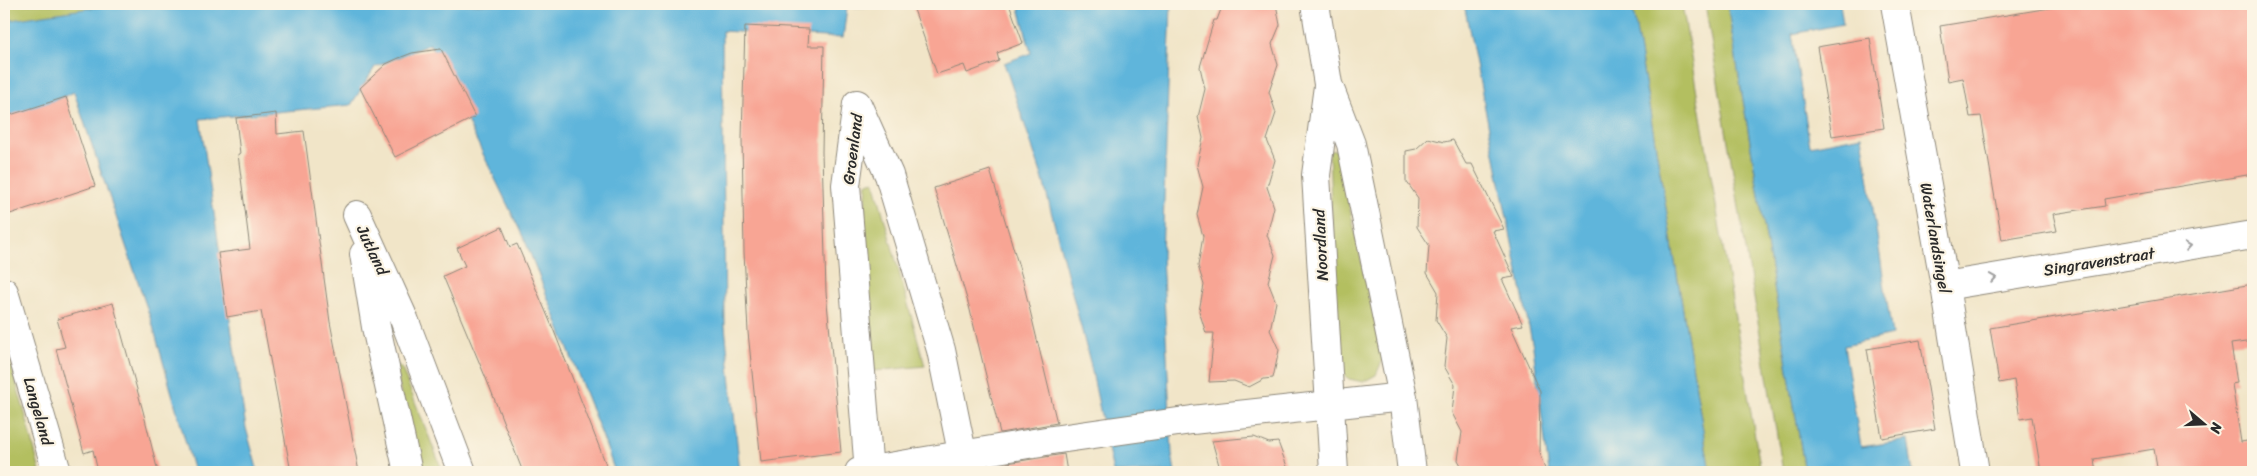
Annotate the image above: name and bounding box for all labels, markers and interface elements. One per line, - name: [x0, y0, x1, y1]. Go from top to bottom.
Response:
- street label: Groenland: [834, 110, 871, 186]
- street label: Waterlandsingel: [1911, 180, 1960, 296]
- street label: Noordland: [1304, 207, 1337, 282]
- street label: Jutland: [348, 219, 398, 282]
- street label: Singravenstraat: [2041, 238, 2157, 285]
- one-way arrow: [2184, 241, 2192, 251]
- one-way arrow: [1989, 274, 1998, 284]
- street label: Langeland: [15, 373, 63, 450]
- north arrow: [2180, 398, 2230, 448]
- text: N: [2202, 418, 2230, 437]

